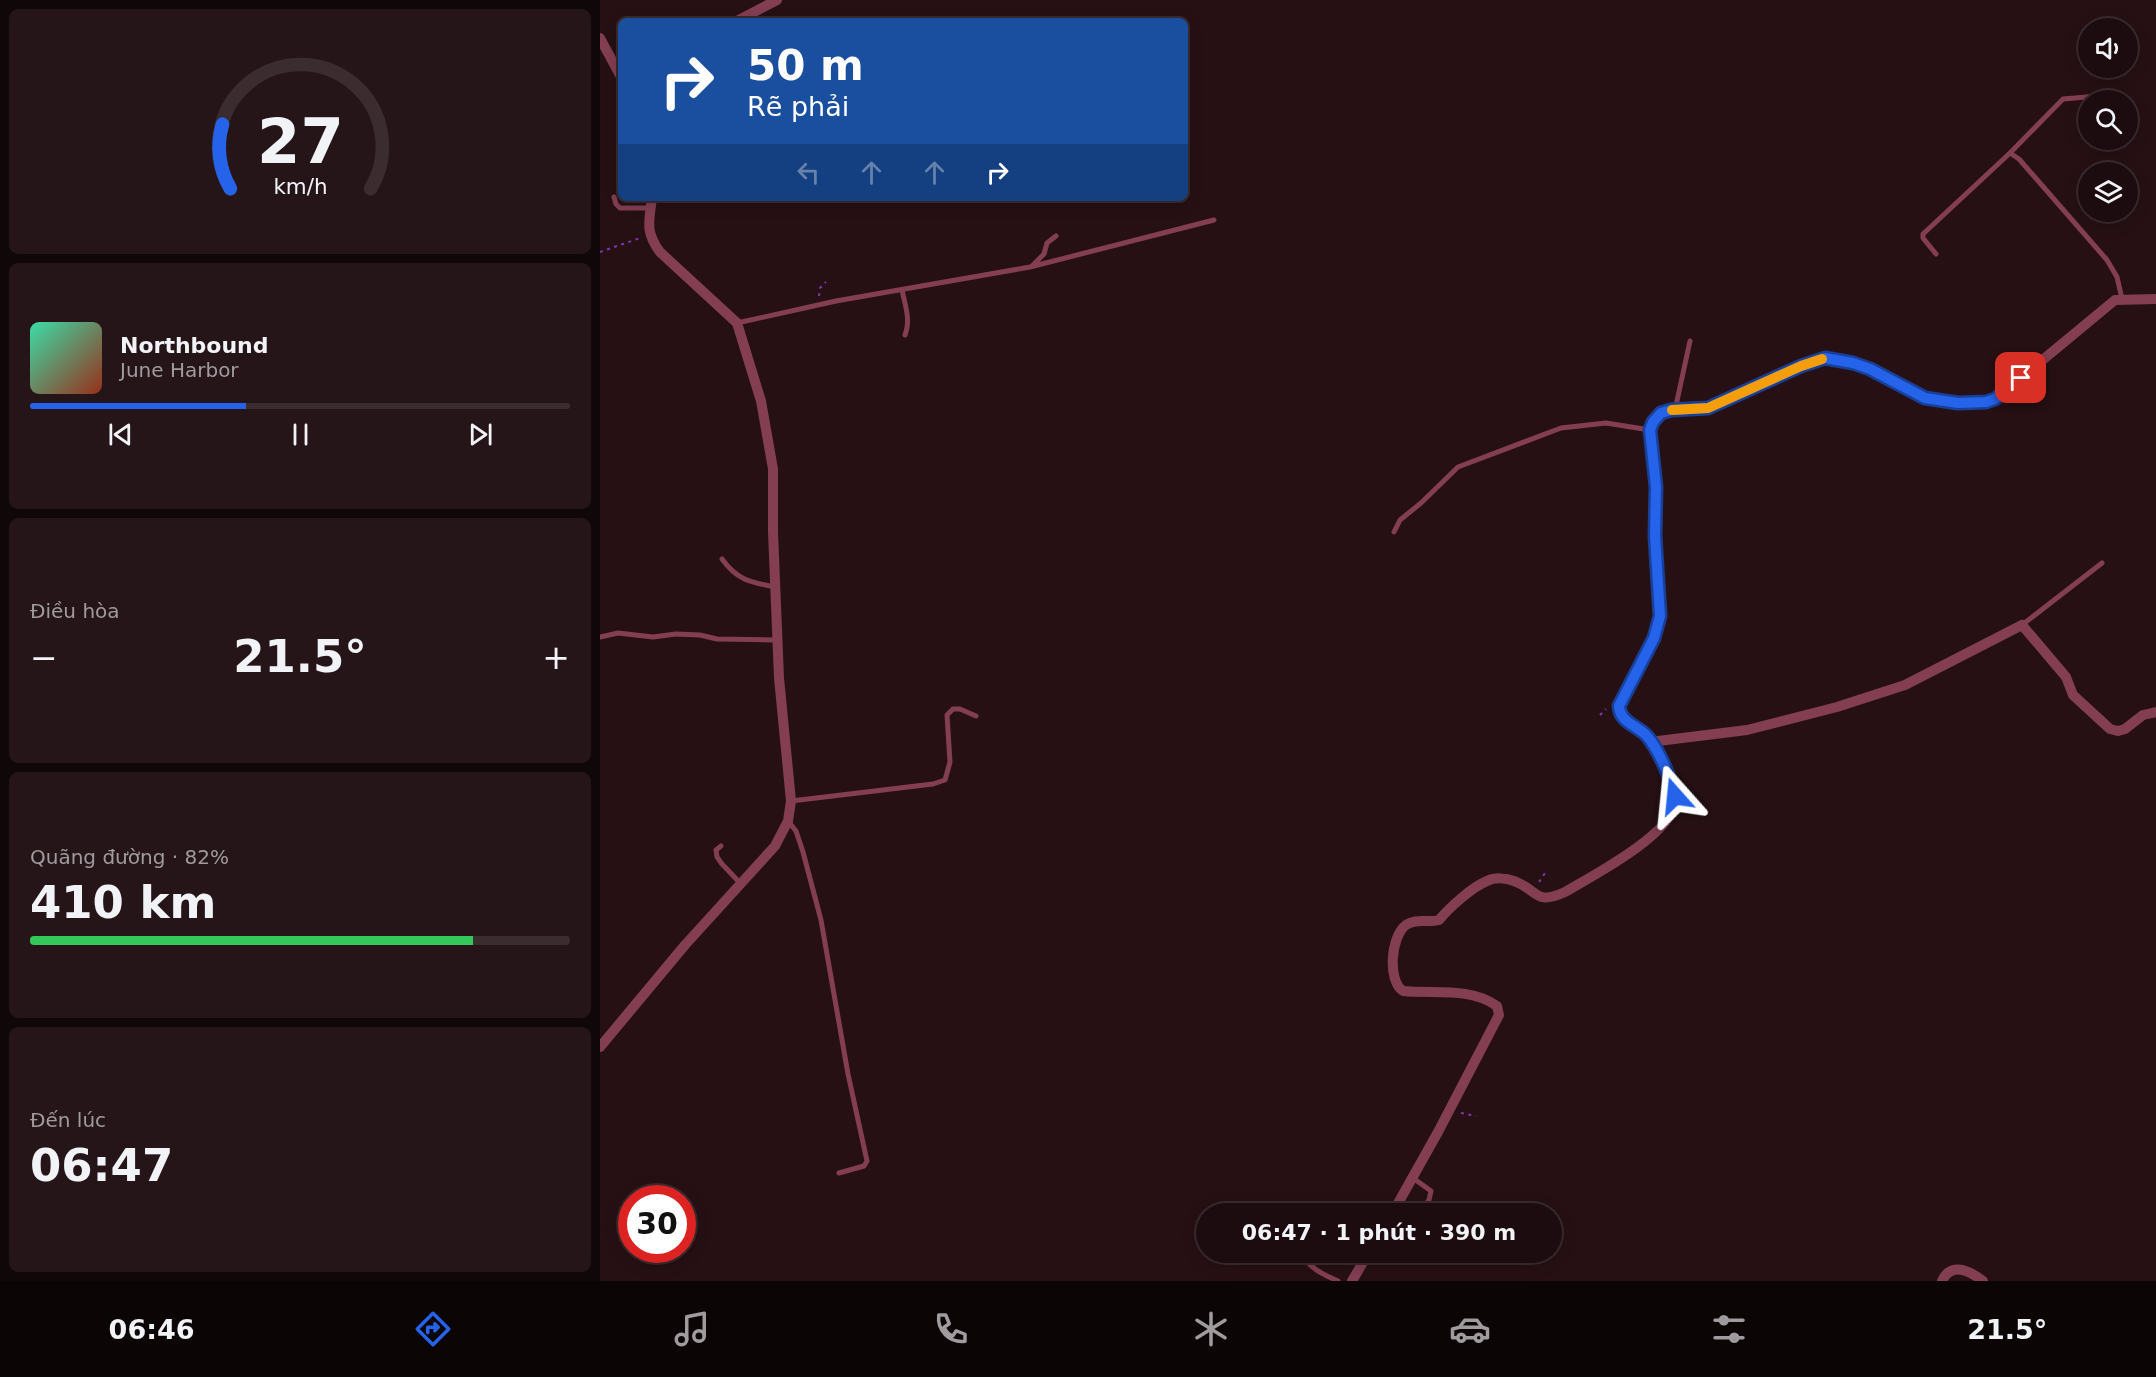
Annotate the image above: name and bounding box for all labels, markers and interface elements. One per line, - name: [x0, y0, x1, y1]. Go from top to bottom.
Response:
- map controls: [2078, 18, 2138, 222]
- button: sound: [2078, 18, 2138, 78]
- text: 50 m: [747, 41, 864, 90]
- icon: right: [648, 42, 726, 120]
- button: search: [2078, 90, 2138, 150]
- text: Rẽ phải: [747, 91, 849, 122]
- text: 27: [257, 105, 343, 178]
- icon: left: [792, 156, 825, 189]
- icon: ahead: [855, 156, 888, 189]
- icon: ahead: [918, 156, 951, 189]
- icon: right: [981, 156, 1014, 189]
- button: layers: [2078, 162, 2138, 222]
- text: km/h: [273, 174, 327, 199]
- text: Northbound: [120, 333, 269, 358]
- pin: [1995, 352, 2046, 403]
- text: June Harbor: [120, 358, 239, 382]
- icon: arrive: [2004, 361, 2037, 394]
- icon: previous: [104, 418, 137, 451]
- icon: pause: [284, 418, 317, 451]
- icon: next: [464, 418, 497, 451]
- text: Điều hòa: [30, 599, 120, 623]
- text: 21.5°: [233, 630, 367, 683]
- text: −: [30, 638, 58, 677]
- text: +: [542, 638, 570, 677]
- position arrow: [1643, 764, 1707, 828]
- text: Quãng đường · 82%: [30, 845, 229, 869]
- text: 410 km: [30, 876, 216, 929]
- text: Đến lúc: [30, 1108, 106, 1132]
- text: 06:47: [30, 1139, 173, 1192]
- speed limit sign: 30: [618, 1185, 696, 1263]
- text: 06:47 · 1 phút · 390 m: [1242, 1220, 1516, 1245]
- icon: directions: [412, 1308, 454, 1350]
- icon: music: [671, 1308, 713, 1350]
- icon: phone: [930, 1308, 972, 1350]
- icon: climate: [1190, 1308, 1232, 1350]
- icon: car: [1449, 1308, 1491, 1350]
- icon: filters: [1708, 1308, 1750, 1350]
- text: 06:46: [109, 1314, 195, 1345]
- text: 21.5°: [1967, 1314, 2047, 1345]

